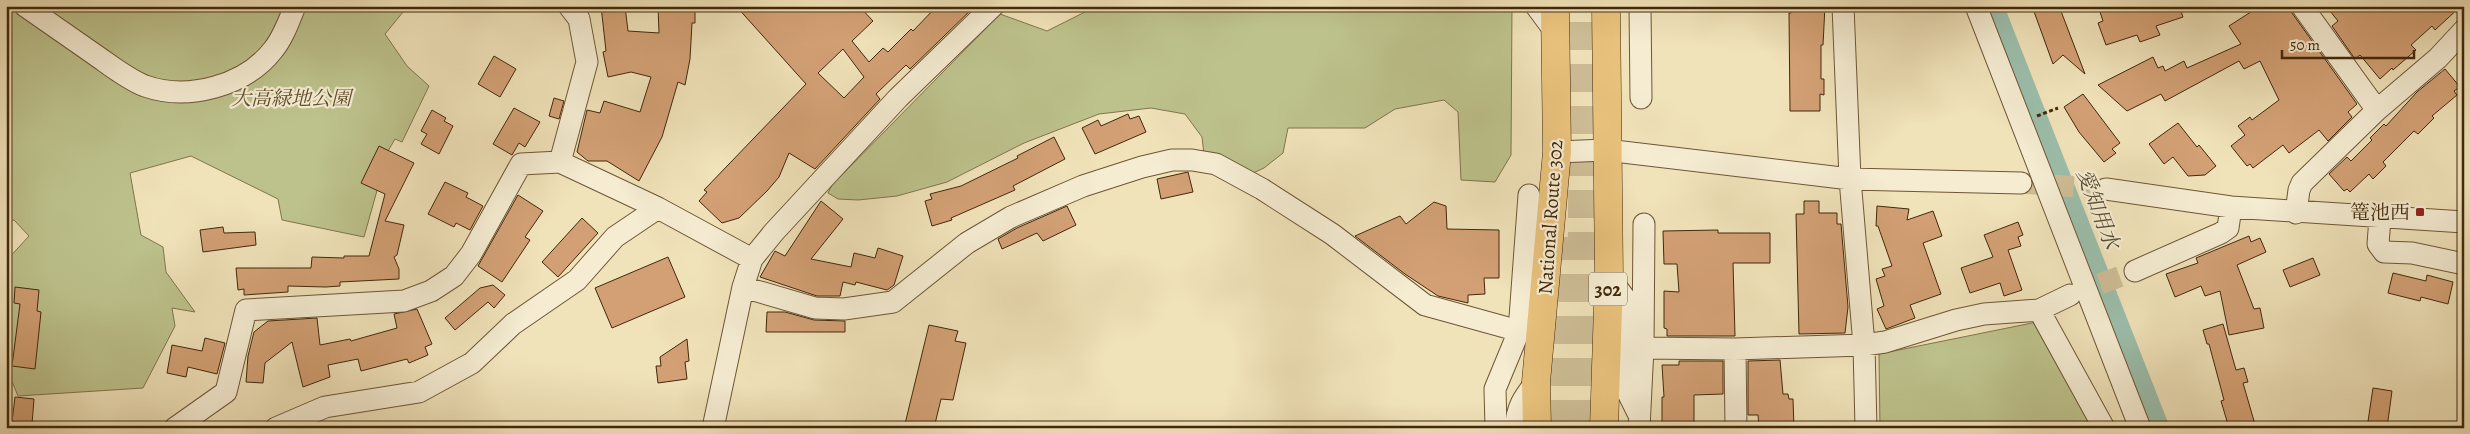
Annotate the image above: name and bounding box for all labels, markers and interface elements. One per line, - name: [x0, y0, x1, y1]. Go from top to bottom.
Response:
- scale bar: [2282, 28, 2415, 60]
- text: 50 m: [2290, 35, 2320, 55]
- park label: 大高緑地公園: [231, 85, 354, 112]
- street label: National Route 302: [1532, 138, 1569, 295]
- water label: 愛知用水: [2070, 165, 2127, 255]
- place label: 篭池西: [2350, 199, 2410, 226]
- marker: 篭池西: [2414, 206, 2426, 218]
- road number: 302: [1589, 272, 1627, 306]

